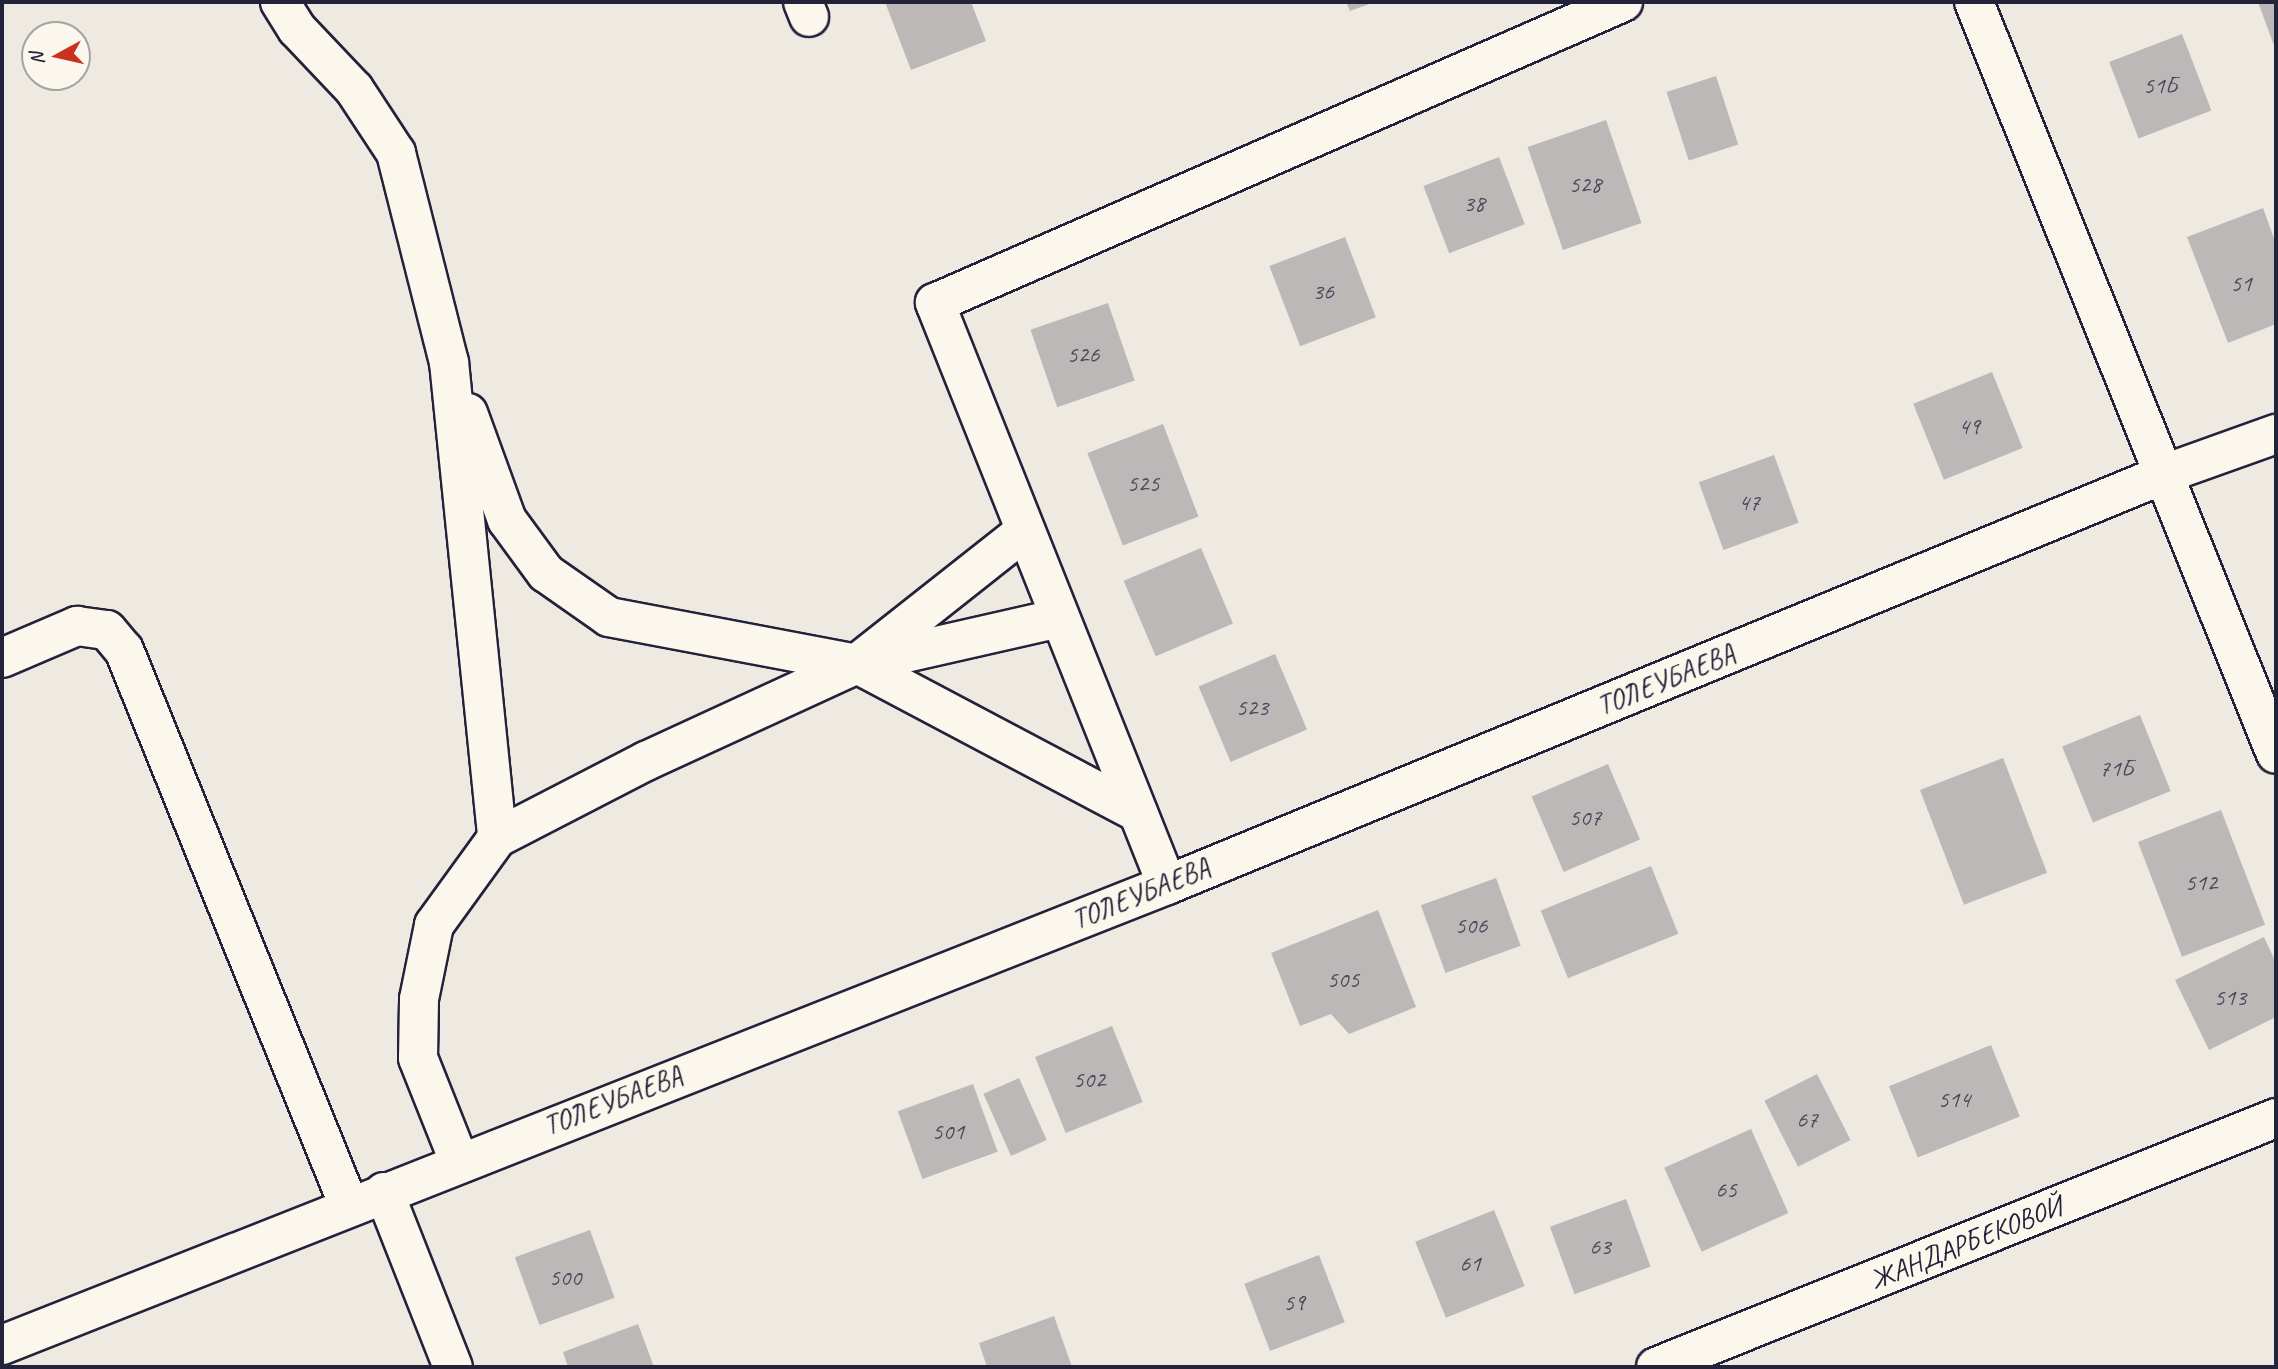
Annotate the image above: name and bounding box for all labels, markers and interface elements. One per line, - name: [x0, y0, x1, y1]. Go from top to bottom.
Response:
- north arrow: [21, 21, 91, 91]
- text: N: [24, 51, 50, 66]
- house number: 51Б: [2143, 72, 2177, 100]
- house number: 528: [1569, 171, 1601, 199]
- house number: 38: [1463, 190, 1485, 218]
- house number: 51: [2230, 270, 2252, 298]
- house number: 36: [1312, 278, 1334, 306]
- house number: 526: [1067, 341, 1099, 369]
- house number: 49: [1958, 413, 1980, 441]
- house number: 525: [1127, 470, 1159, 498]
- house number: 47: [1738, 489, 1760, 517]
- street label: ТОЛЕУБАЕВА: [1592, 637, 1740, 723]
- house number: 523: [1236, 694, 1268, 722]
- house number: 71Б: [2099, 755, 2133, 783]
- house number: 507: [1569, 804, 1601, 832]
- street label: ТОЛЕУБАЕВА: [1067, 851, 1215, 937]
- house number: 512: [2185, 869, 2217, 897]
- house number: 506: [1455, 912, 1487, 940]
- house number: 505: [1327, 966, 1359, 994]
- house number: 513: [2214, 984, 2246, 1012]
- street label: ТОЛЕУБАЕВА: [539, 1059, 687, 1143]
- house number: 502: [1073, 1066, 1105, 1094]
- house number: 514: [1938, 1086, 1970, 1114]
- house number: 67: [1796, 1106, 1818, 1134]
- house number: 501: [932, 1118, 964, 1146]
- house number: 65: [1715, 1176, 1737, 1204]
- street label: ЖАНДАРБЕКОВОЙ: [1865, 1189, 2067, 1297]
- house number: 63: [1589, 1233, 1611, 1261]
- house number: 61: [1459, 1250, 1481, 1278]
- house number: 500: [549, 1264, 581, 1292]
- house number: 59: [1283, 1289, 1305, 1317]

